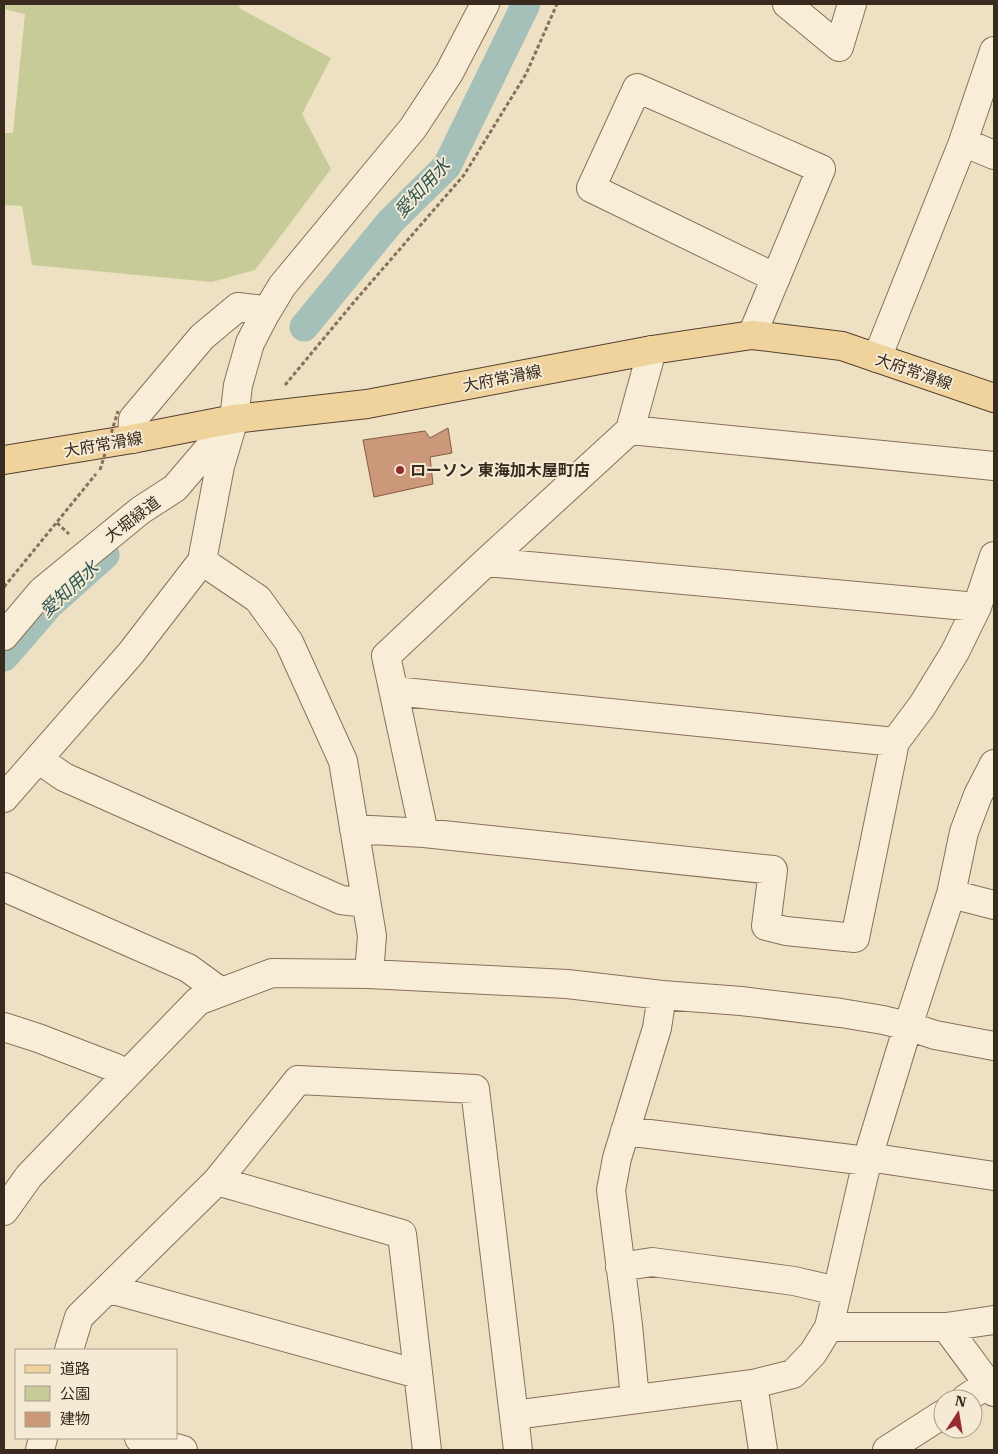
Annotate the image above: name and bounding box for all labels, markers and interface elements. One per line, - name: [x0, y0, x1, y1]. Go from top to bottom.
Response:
- water label: 愛知用水: [389, 152, 456, 222]
- street label: 大府常滑線: [873, 349, 955, 393]
- street label: 大府常滑線: [461, 361, 543, 395]
- street label: 大府常滑線: [62, 427, 144, 461]
- place label: ローソン 東海加木屋町店: [410, 460, 590, 480]
- marker: ローソン 東海加木屋町店: [394, 464, 406, 476]
- street label: 大堀緑道: [100, 492, 164, 546]
- water label: 愛知用水: [35, 555, 105, 622]
- legend: [15, 1349, 178, 1439]
- text: 道路: [60, 1359, 90, 1378]
- text: 公園: [60, 1384, 90, 1403]
- north arrow: [933, 1389, 983, 1439]
- text: N: [953, 1391, 968, 1411]
- text: 建物: [60, 1409, 90, 1428]

